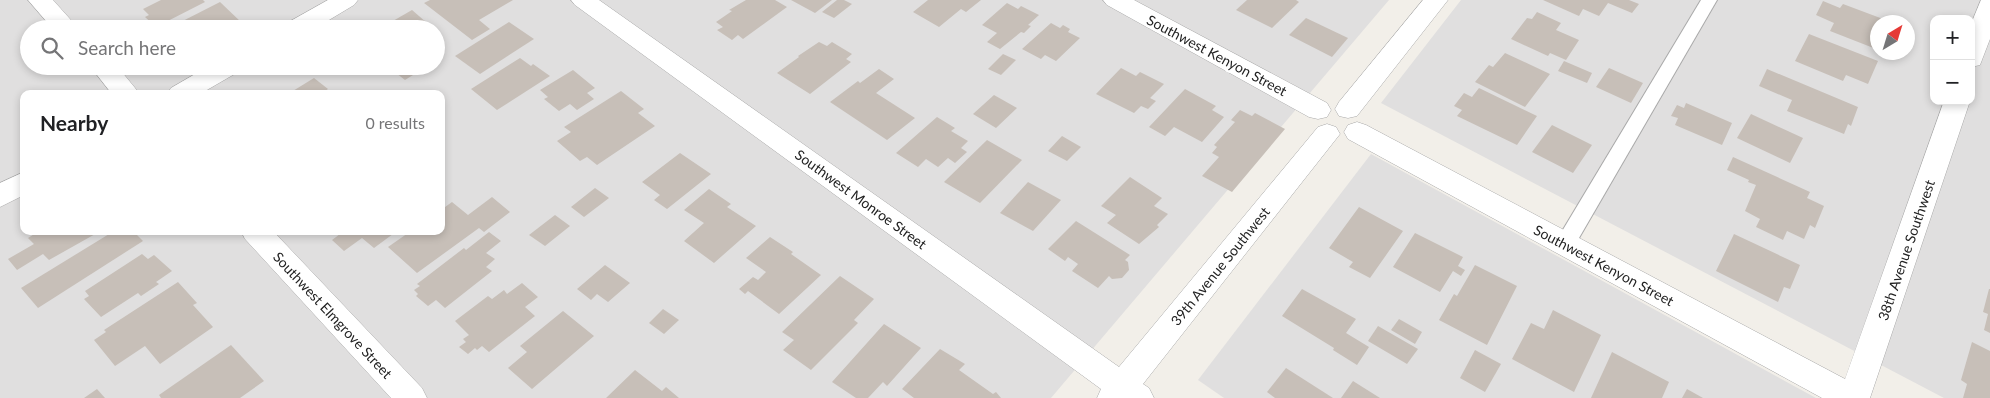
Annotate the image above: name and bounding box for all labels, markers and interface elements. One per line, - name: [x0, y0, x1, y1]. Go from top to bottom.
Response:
- street label: Southwest Kenyon Street: [1144, 11, 1290, 99]
- north arrow: [1870, 15, 1915, 60]
- map controls: [1930, 15, 1975, 105]
- button: +: [1930, 15, 1975, 60]
- search box: [20, 20, 445, 75]
- icon: search: [38, 34, 66, 62]
- text: Search here: [78, 36, 176, 59]
- button: −: [1930, 60, 1975, 105]
- text: Nearby: [40, 110, 108, 135]
- text: 0 results: [365, 113, 425, 132]
- street label: Southwest Monroe Street: [792, 146, 930, 252]
- street label: 38th Avenue Southwest: [1874, 177, 1938, 323]
- street label: 39th Avenue Southwest: [1167, 203, 1273, 329]
- street label: Southwest Kenyon Street: [1531, 221, 1677, 309]
- street label: Southwest Elmgrove Street: [270, 248, 396, 382]

